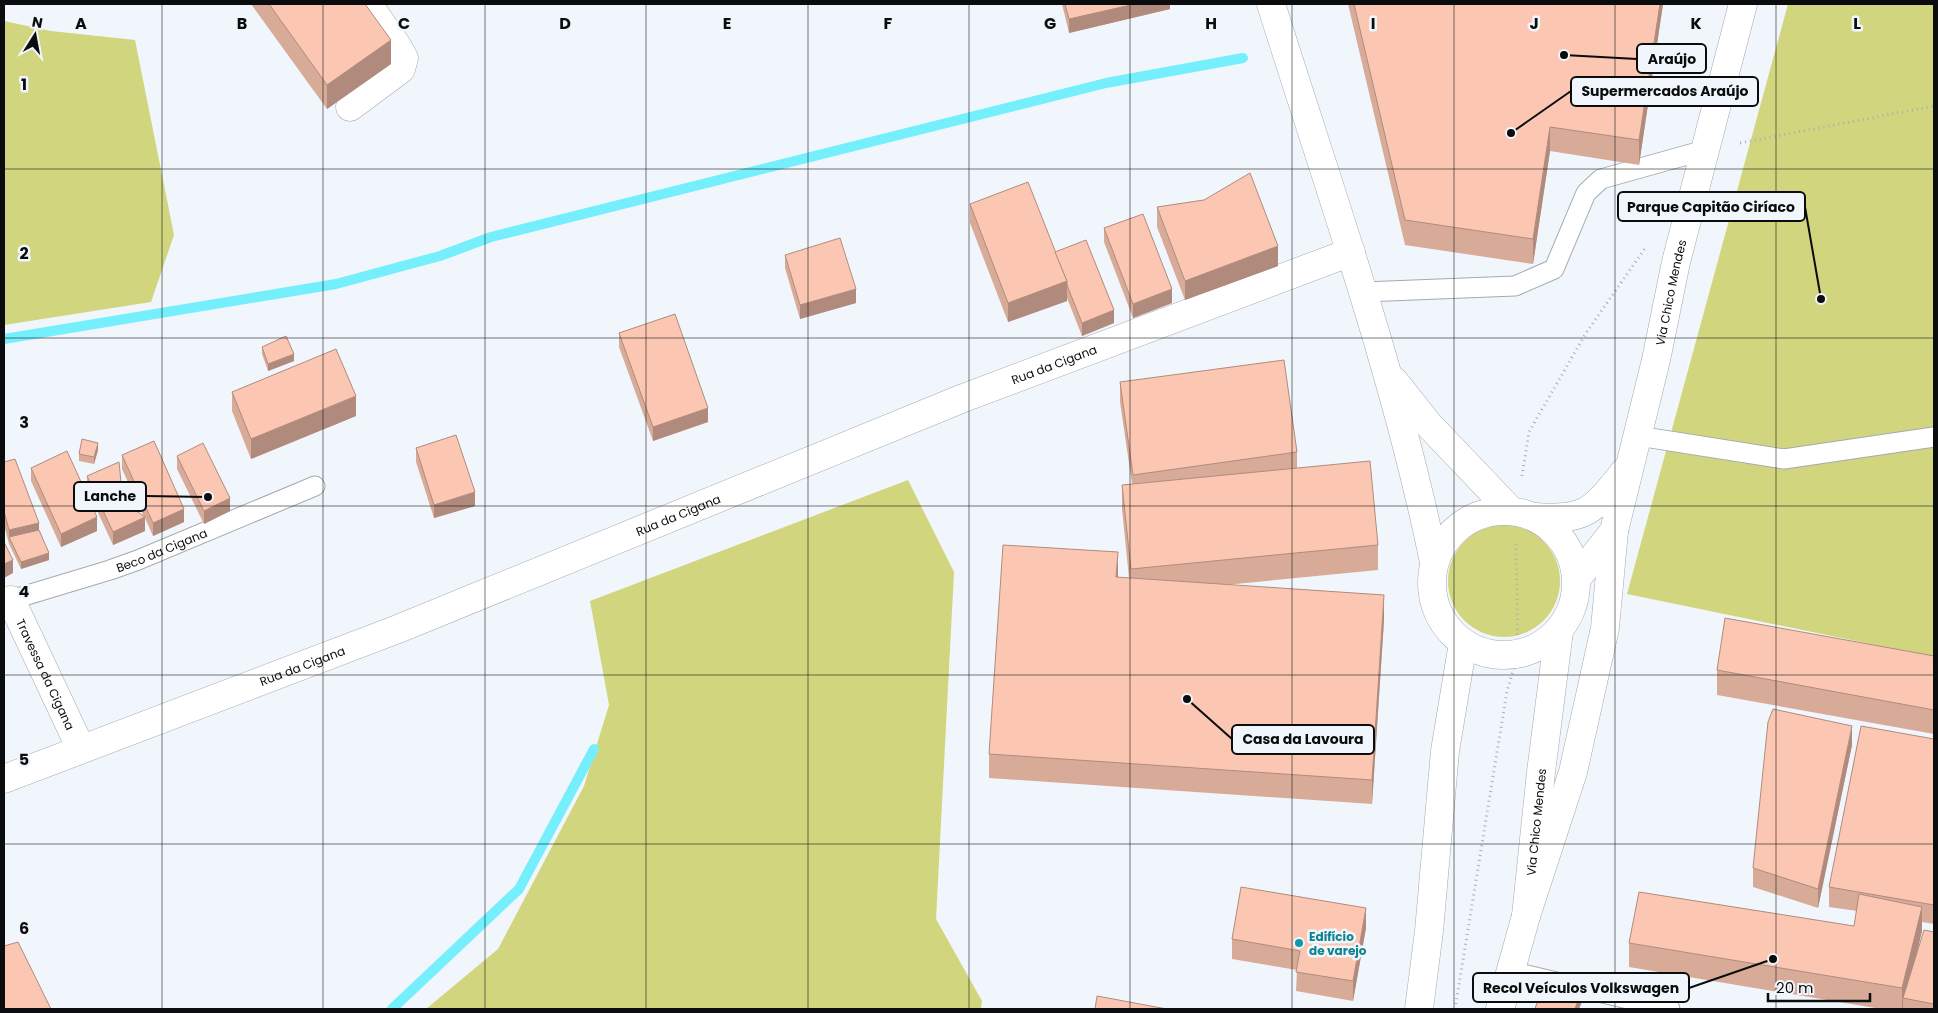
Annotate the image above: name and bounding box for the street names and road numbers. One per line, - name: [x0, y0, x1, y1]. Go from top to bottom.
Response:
- street label: Via Chico Mendes: [1651, 238, 1690, 347]
- street label: Rua da Cigana: [1009, 340, 1099, 388]
- street label: Rua da Cigana: [633, 490, 723, 540]
- street label: Beco da Cigana: [114, 524, 209, 576]
- street label: Travessa da Cigana: [12, 616, 79, 733]
- street label: Rua da Cigana: [257, 642, 347, 689]
- street label: Via Chico Mendes: [1522, 767, 1550, 877]

